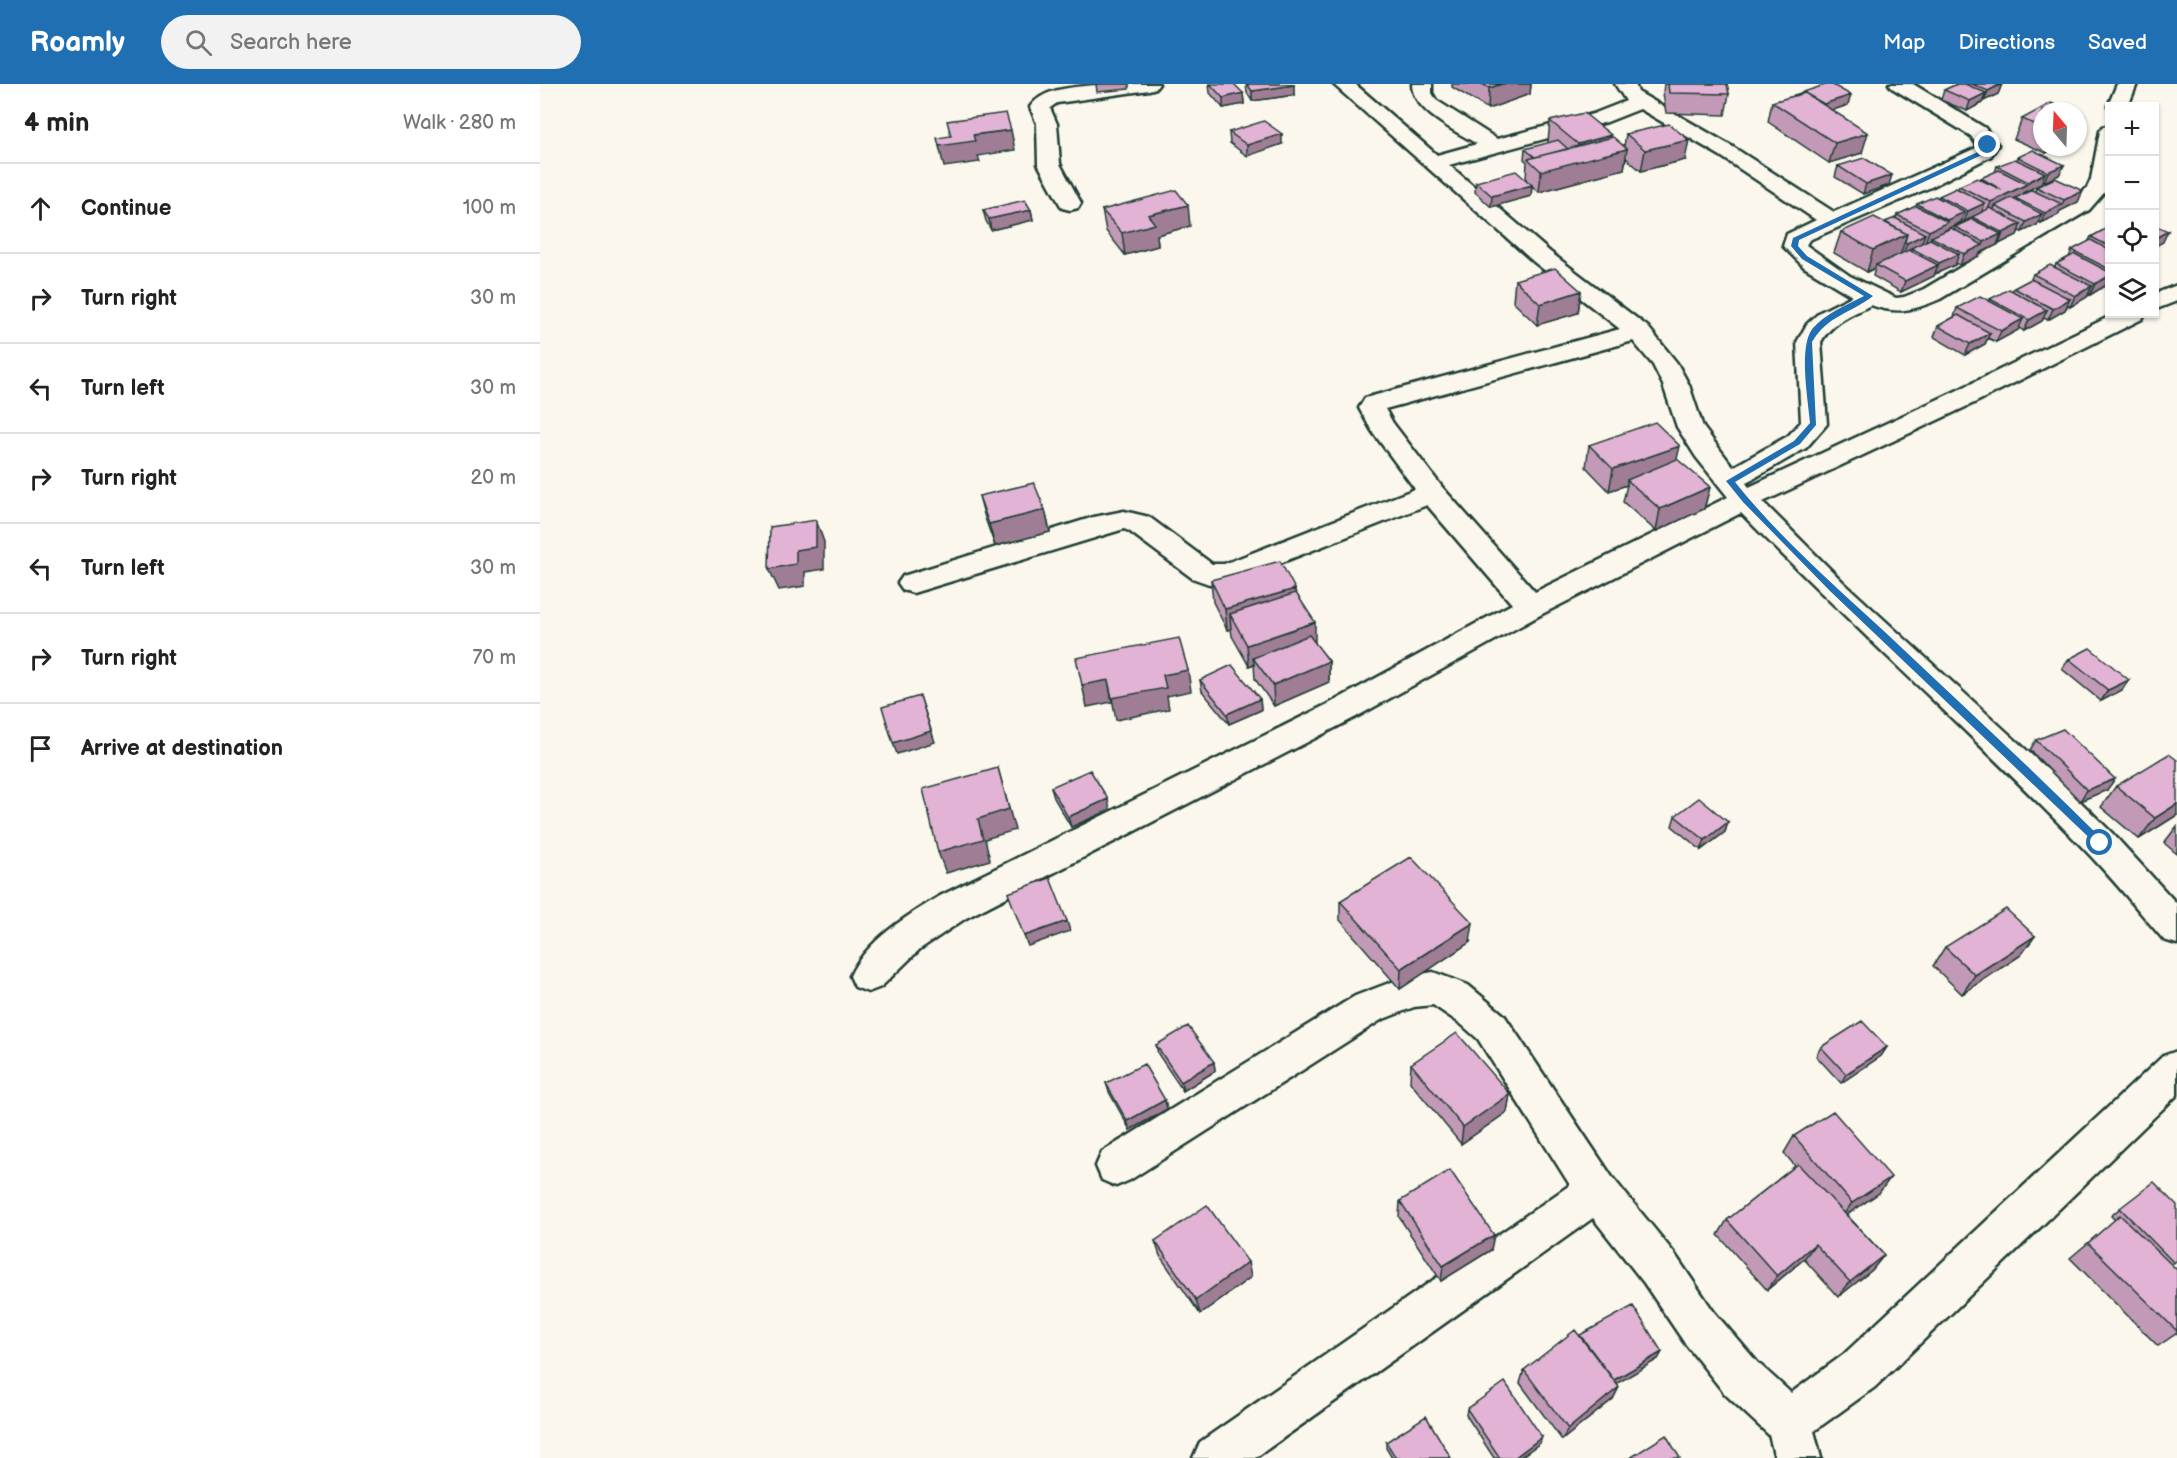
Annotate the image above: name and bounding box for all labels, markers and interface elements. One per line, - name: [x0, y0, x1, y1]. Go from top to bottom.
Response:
- search box: [161, 15, 581, 69]
- text: Roamly: [30, 26, 125, 59]
- icon: search: [182, 26, 215, 59]
- text: Search here: [230, 29, 352, 56]
- text: Map: [1883, 30, 1926, 55]
- text: Directions: [1959, 30, 2055, 55]
- text: Saved: [2088, 30, 2147, 55]
- north arrow: [2033, 102, 2087, 156]
- map controls: [2105, 102, 2159, 318]
- button: +: [2105, 102, 2159, 156]
- text: 4 min: [24, 108, 89, 139]
- text: Walk · 280 m: [403, 111, 516, 135]
- route end: [1974, 131, 2000, 157]
- button: −: [2105, 156, 2159, 210]
- icon: ahead: [24, 192, 57, 225]
- text: Continue: [81, 195, 171, 222]
- text: 100 m: [463, 196, 516, 220]
- button: locate: [2105, 210, 2159, 264]
- button: layers: [2105, 264, 2159, 318]
- icon: right: [24, 282, 57, 315]
- text: Turn right: [81, 285, 177, 312]
- text: 30 m: [470, 286, 516, 310]
- icon: left: [24, 372, 57, 405]
- text: Turn left: [81, 375, 165, 402]
- text: 30 m: [470, 376, 516, 400]
- icon: right: [24, 462, 57, 495]
- text: Turn right: [81, 465, 177, 492]
- text: 20 m: [471, 466, 516, 490]
- icon: left: [24, 552, 57, 585]
- text: Turn left: [81, 555, 165, 582]
- text: 30 m: [470, 556, 516, 580]
- icon: right: [24, 642, 57, 675]
- text: Turn right: [81, 645, 177, 672]
- text: 70 m: [472, 646, 516, 670]
- icon: arrive: [24, 732, 57, 765]
- text: Arrive at destination: [81, 735, 283, 762]
- route start: [2086, 829, 2112, 855]

